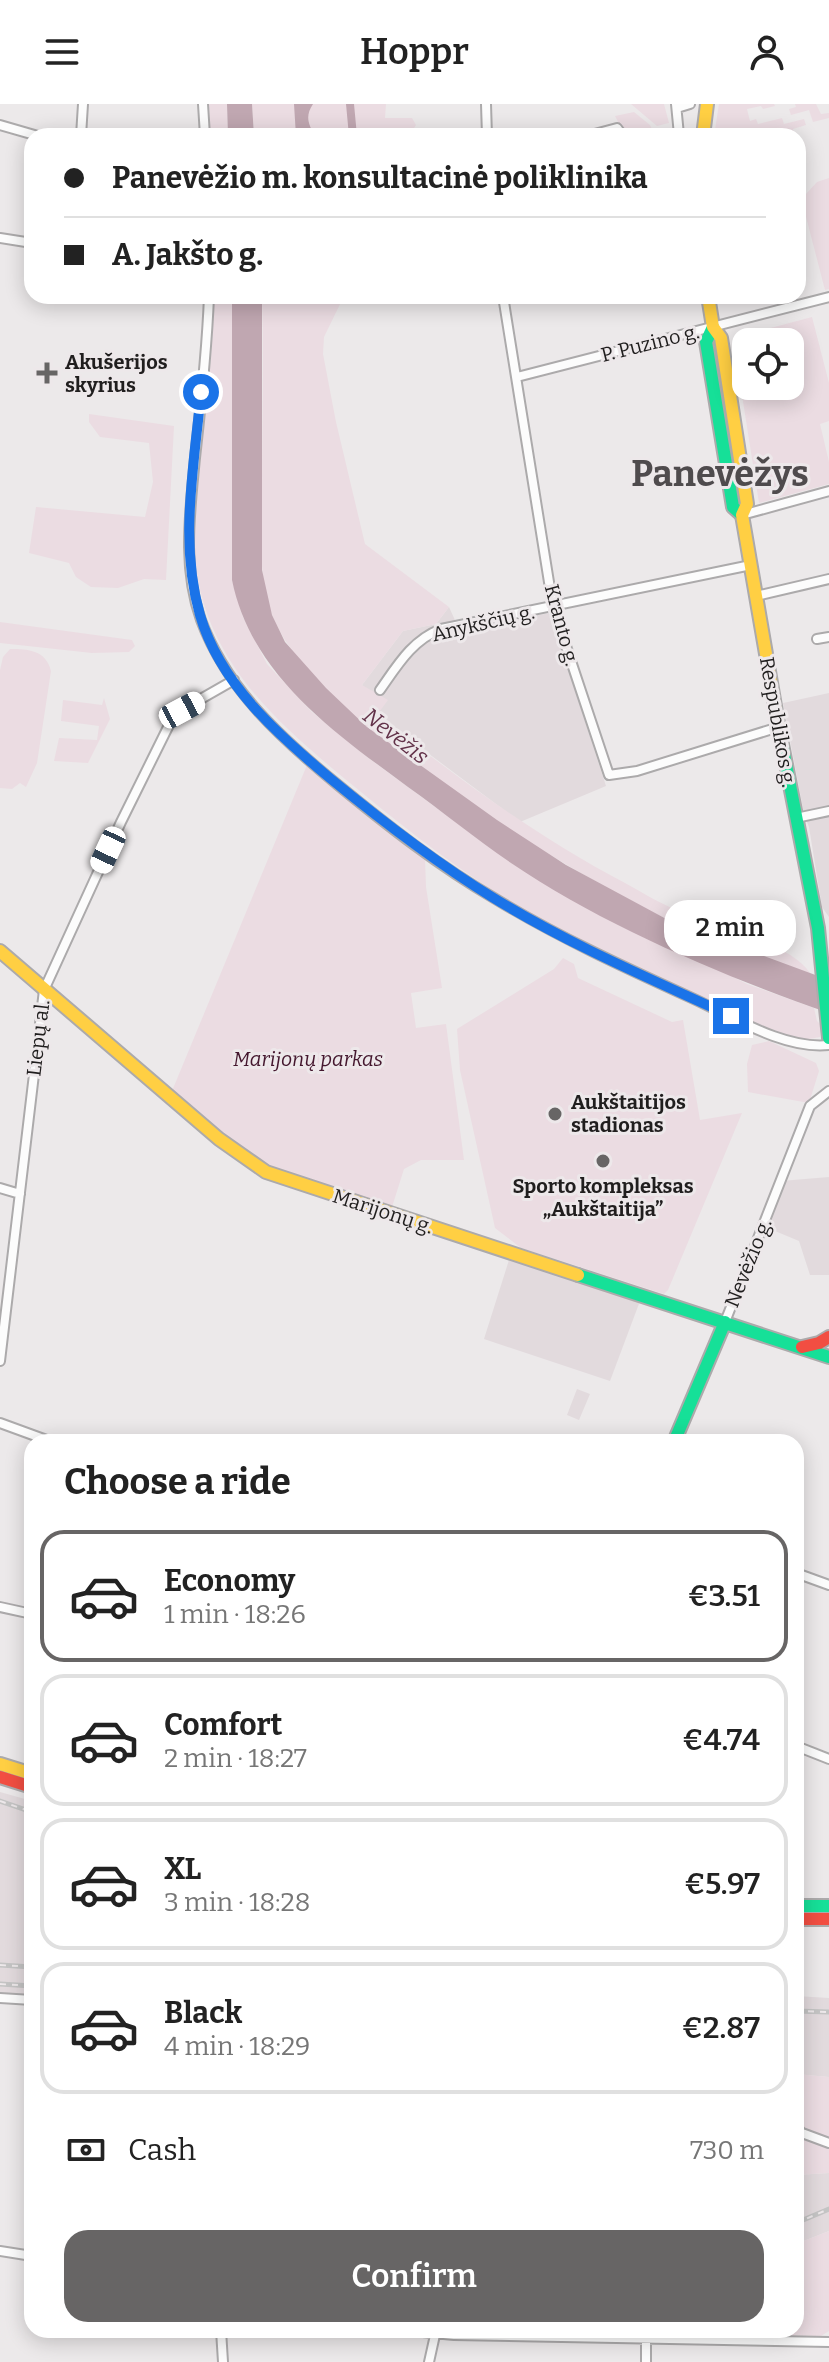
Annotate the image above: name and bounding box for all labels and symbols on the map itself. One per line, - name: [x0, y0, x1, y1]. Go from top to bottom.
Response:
- street label: P. Puzino g.: [598, 319, 702, 367]
- place label: Akušerijos skyrius: [65, 350, 168, 397]
- marker: Akušerijos skyrius: [36, 362, 58, 384]
- route start: [183, 374, 219, 410]
- district label: Panevėžys: [631, 452, 809, 496]
- street label: Kranto g.: [540, 582, 584, 668]
- street label: Anykščių g.: [429, 600, 537, 646]
- street label: Respublikos g.: [755, 655, 801, 789]
- car: [155, 688, 209, 732]
- water label: Nevėžis: [358, 702, 434, 770]
- car: [87, 823, 129, 877]
- callout: 2 min: [665, 900, 797, 956]
- street label: Liepų al.: [21, 998, 55, 1078]
- route end: [713, 998, 749, 1034]
- park label: Marijonų parkas: [233, 1047, 383, 1072]
- place label: Aukštaitijos stadionas: [571, 1090, 686, 1137]
- marker: Aukštaitijos stadionas: [546, 1105, 564, 1123]
- marker: Sporto kompleksas „Aukštaitija”: [594, 1152, 612, 1170]
- place label: Sporto kompleksas „Aukštaitija”: [512, 1174, 694, 1221]
- street label: Marijonų g.: [329, 1183, 436, 1239]
- street label: Nevėžio g.: [719, 1215, 777, 1311]

